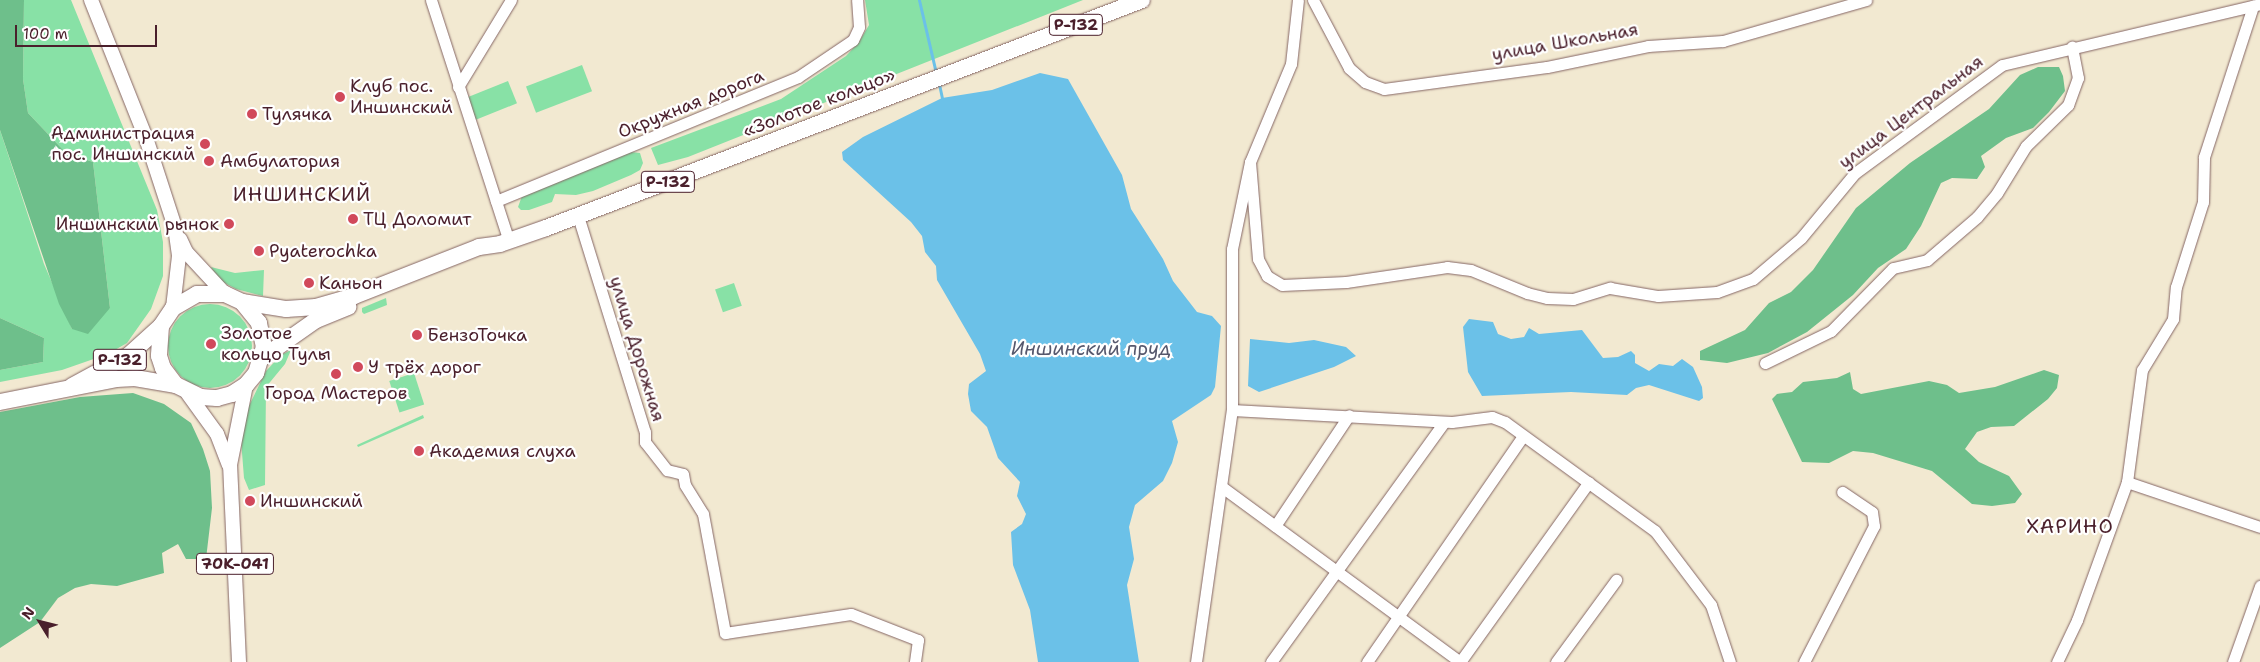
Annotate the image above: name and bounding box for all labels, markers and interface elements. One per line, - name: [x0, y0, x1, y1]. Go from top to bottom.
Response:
- road number: Р-132: [1048, 12, 1104, 38]
- scale bar: [18, 15, 160, 47]
- street label: улица Школьная: [1490, 18, 1640, 66]
- text: 100 m: [23, 24, 68, 44]
- street label: улица Центральная: [1835, 51, 1987, 173]
- street label: «Золотое кольцо»: [740, 64, 898, 142]
- street label: Окружная дорога: [615, 65, 767, 143]
- place label: Клуб пос. Иншинский: [350, 76, 453, 118]
- marker: Клуб пос. Иншинский: [334, 91, 346, 103]
- place label: Тулячка: [262, 103, 332, 125]
- marker: Тулячка: [246, 108, 258, 120]
- place label: Администрация пос. Иншинский: [51, 123, 195, 166]
- marker: Администрация пос. Иншинский: [199, 138, 211, 150]
- place label: Амбулатория: [220, 150, 340, 172]
- marker: Амбулатория: [202, 154, 216, 168]
- road number: Р-132: [640, 168, 696, 196]
- district label: ИНШИНСКИЙ: [232, 182, 372, 206]
- place label: ТЦ Доломит: [363, 208, 471, 230]
- place label: Иншинский рынок: [56, 213, 219, 235]
- marker: ТЦ Доломит: [347, 213, 359, 225]
- marker: Иншинский рынок: [223, 218, 235, 230]
- place label: Pyaterochka: [269, 240, 377, 262]
- marker: Pyaterochka: [253, 245, 265, 257]
- place label: Каньон: [319, 272, 383, 294]
- street label: улица Дорожная: [605, 274, 669, 424]
- marker: Каньон: [303, 277, 315, 289]
- place label: Золотое кольцо Тулы: [221, 323, 331, 366]
- place label: БензоТочка: [427, 324, 527, 346]
- marker: БензоТочка: [411, 329, 423, 341]
- marker: Золотое кольцо Тулы: [205, 338, 217, 350]
- water label: Иншинский пруд: [1011, 338, 1171, 360]
- road number: Р-132: [92, 346, 148, 374]
- place label: У трёх дорог: [368, 356, 481, 378]
- marker: У трёх дорог: [352, 361, 364, 373]
- marker: Город Мастеров: [330, 368, 342, 380]
- place label: Город Мастеров: [265, 382, 407, 404]
- place label: Академия слуха: [429, 440, 576, 462]
- marker: Академия слуха: [413, 445, 425, 457]
- place label: Иншинский: [260, 490, 363, 512]
- marker: Иншинский: [244, 495, 256, 507]
- district label: ХАРИНО: [2025, 514, 2115, 538]
- road number: 70К-041: [195, 550, 275, 578]
- north arrow: [15, 597, 65, 647]
- text: N: [17, 603, 38, 623]

